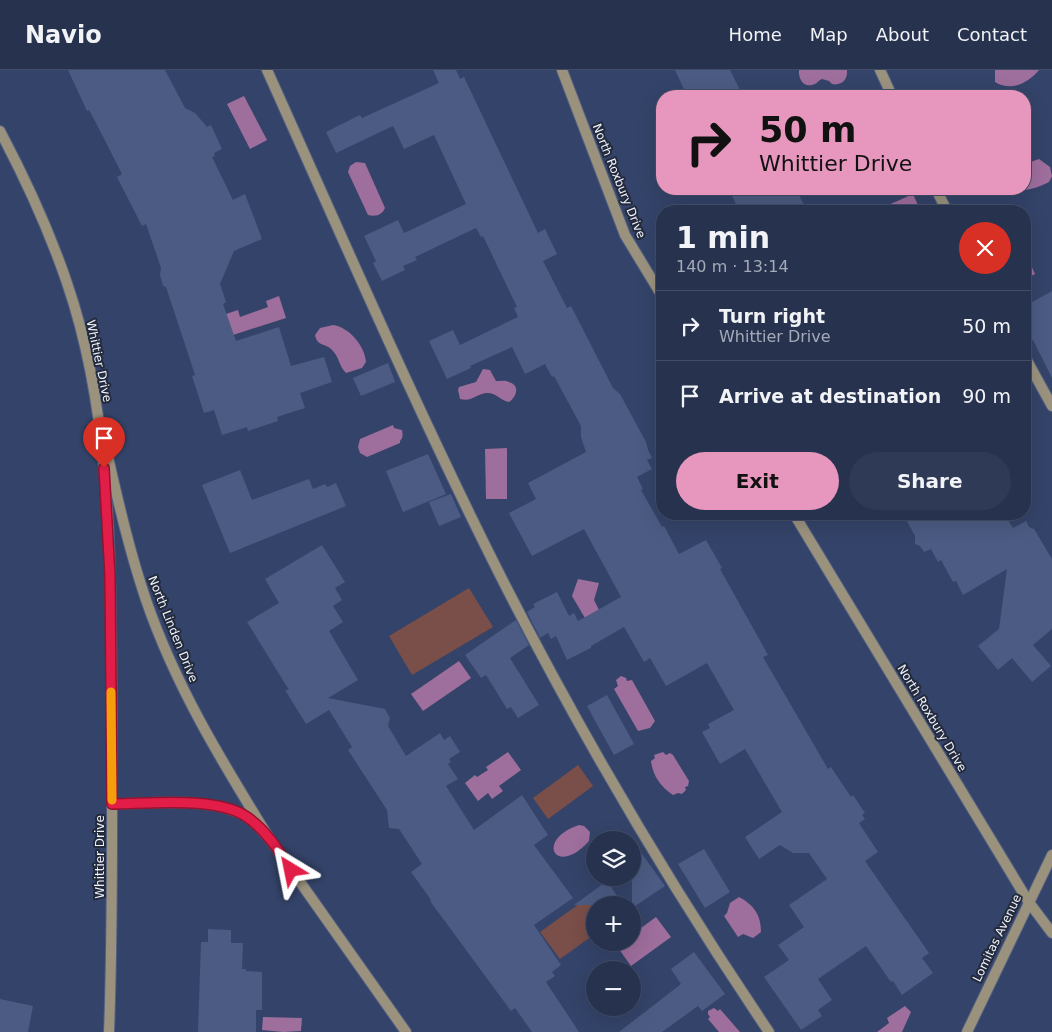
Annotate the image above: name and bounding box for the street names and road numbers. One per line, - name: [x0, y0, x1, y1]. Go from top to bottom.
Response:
- street label: North Roxbury Drive: [590, 122, 648, 240]
- street label: Whittier Drive: [83, 319, 115, 403]
- street label: North Linden Drive: [145, 574, 201, 684]
- street label: North Roxbury Drive: [894, 662, 970, 774]
- street label: Whittier Drive: [93, 815, 107, 899]
- street label: Lomitas Avenue: [970, 892, 1024, 984]

